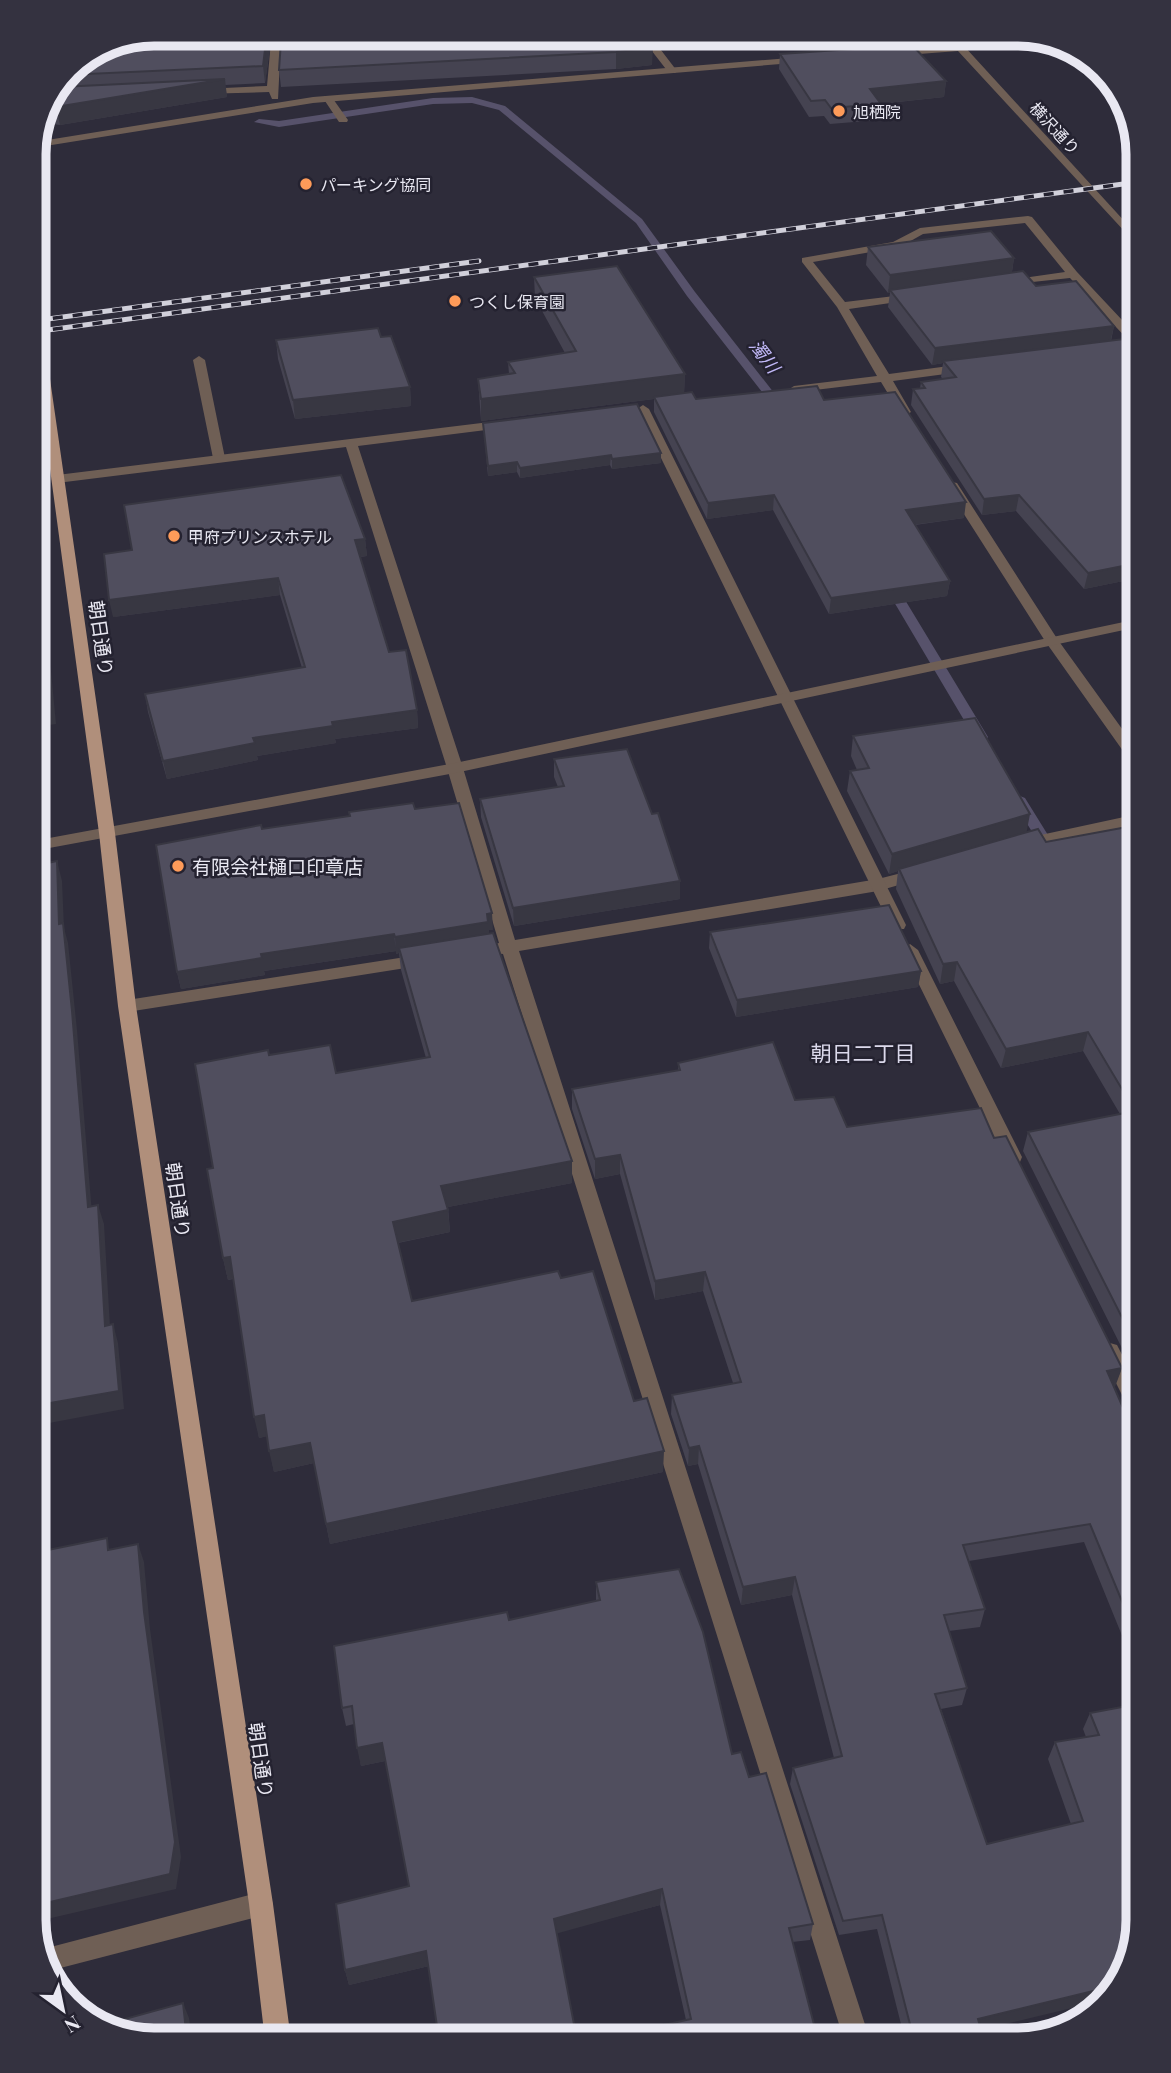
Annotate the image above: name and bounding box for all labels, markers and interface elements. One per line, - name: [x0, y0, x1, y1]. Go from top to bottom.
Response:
- street label: 横沢通り: [1025, 97, 1085, 159]
- place label: 旭栖院: [853, 101, 901, 122]
- marker: 旭栖院: [831, 103, 847, 119]
- place label: パーキング協同: [320, 174, 432, 195]
- marker: パーキング協同: [298, 176, 314, 192]
- place label: つくし保育園: [469, 291, 565, 312]
- marker: つくし保育園: [447, 293, 463, 309]
- water label: 濁川: [745, 334, 787, 379]
- place label: 甲府プリンスホテル: [188, 526, 332, 547]
- marker: 甲府プリンスホテル: [166, 528, 182, 544]
- street label: 朝日通り: [84, 599, 120, 677]
- place label: 有限会社樋口印章店: [192, 853, 363, 879]
- marker: 有限会社樋口印章店: [170, 858, 186, 874]
- district label: 朝日二丁目: [811, 1038, 916, 1066]
- street label: 朝日通り: [161, 1161, 197, 1239]
- street label: 朝日通り: [244, 1721, 280, 1799]
- north arrow: [28, 1975, 98, 2045]
- text: N: [60, 2010, 86, 2040]

